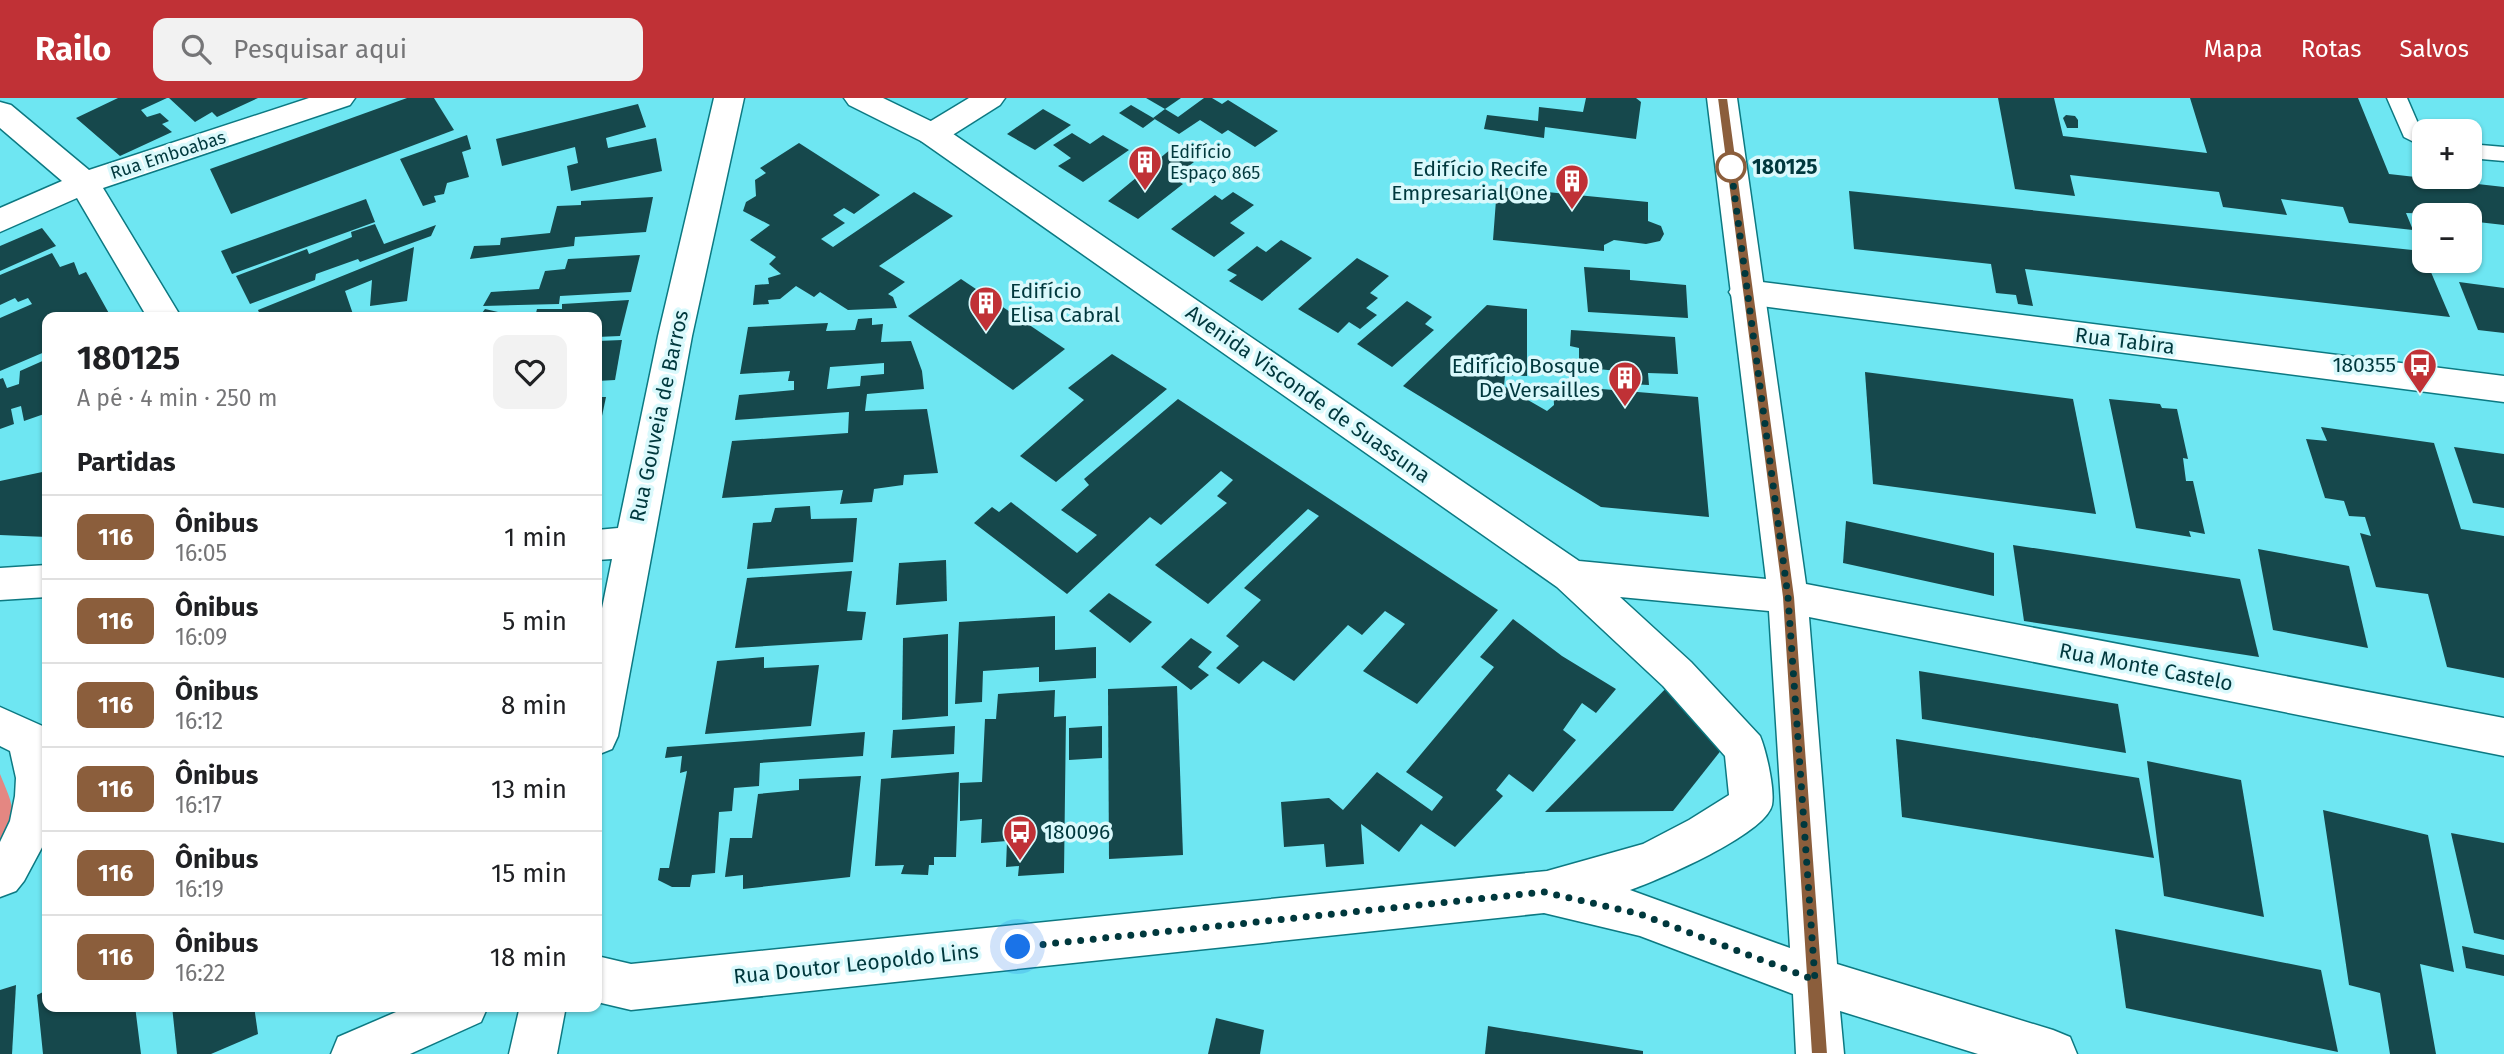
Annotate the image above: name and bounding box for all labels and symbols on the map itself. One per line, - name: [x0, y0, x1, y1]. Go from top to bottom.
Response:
- street label: Rua Emboabas: [107, 126, 229, 184]
- place label: Edifício Espaço 865: [1170, 141, 1260, 184]
- building icon: Edifício Espaço 865: [1126, 143, 1164, 192]
- marker: 180125: [1716, 152, 1746, 182]
- place label: 180125: [1752, 154, 1818, 180]
- place label: Edifício Recife Empresarial One: [1391, 156, 1548, 206]
- building icon: Edifício Recife Empresarial One: [1553, 162, 1591, 211]
- place label: Edifício Elisa Cabral: [1010, 278, 1120, 328]
- building icon: Edifício Elisa Cabral: [967, 284, 1005, 333]
- street label: Avenida Visconde de Suassuna: [1181, 299, 1435, 489]
- street label: Rua Gouveia de Barros: [624, 308, 694, 524]
- street label: Rua Tabira: [2074, 322, 2176, 360]
- bus stop icon: 180355: [2401, 346, 2439, 395]
- place label: 180355: [2332, 352, 2396, 378]
- place label: Edifício Bosque De Versailles: [1452, 353, 1600, 403]
- building icon: Edifício Bosque De Versailles: [1606, 359, 1644, 408]
- street label: Rua Monte Castelo: [2057, 637, 2235, 697]
- bus stop icon: 180096: [1001, 813, 1039, 862]
- place label: 180096: [1044, 819, 1110, 845]
- your location: [1000, 929, 1035, 964]
- street label: Rua Doutor Leopoldo Lins: [732, 938, 980, 990]

